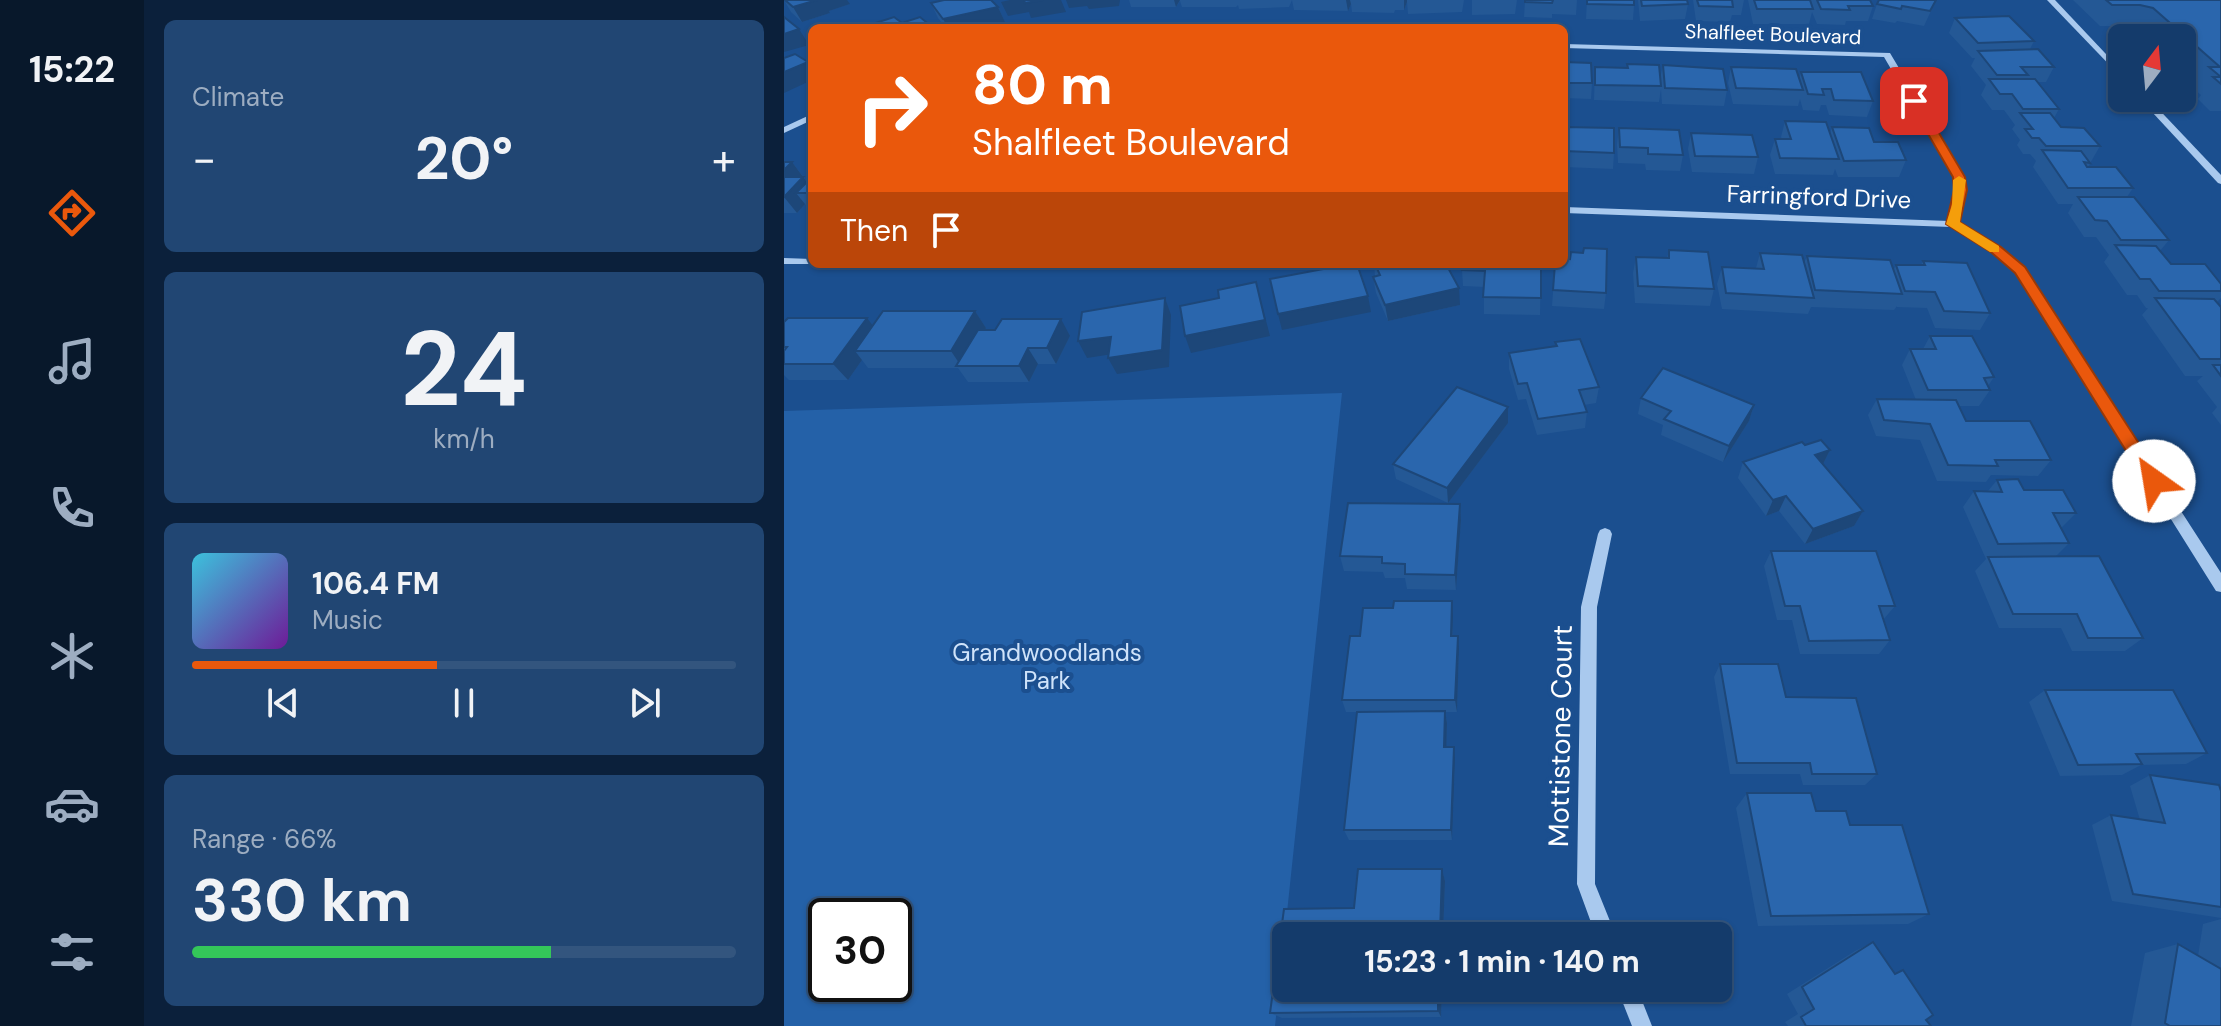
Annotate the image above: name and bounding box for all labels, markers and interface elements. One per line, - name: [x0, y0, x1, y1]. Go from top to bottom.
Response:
- street label: Shalfleet Boulevard: [1684, 18, 1862, 50]
- north arrow: [2108, 24, 2196, 112]
- map controls: [2108, 24, 2196, 112]
- text: 15:22: [29, 46, 115, 93]
- text: 80 m: [972, 48, 1113, 121]
- icon: right: [840, 56, 944, 160]
- pin: [1880, 67, 1948, 135]
- icon: arrive: [1892, 79, 1936, 123]
- text: Climate: [192, 80, 284, 114]
- text: 20°: [415, 119, 513, 198]
- text: Shalfleet Boulevard: [972, 119, 1290, 166]
- text: −: [192, 130, 216, 188]
- text: +: [712, 130, 736, 188]
- street label: Farringford Drive: [1726, 178, 1912, 215]
- icon: directions: [44, 185, 100, 241]
- icon: arrive: [924, 208, 968, 252]
- text: Then: [840, 211, 908, 250]
- text: 24: [401, 302, 527, 437]
- icon: music: [44, 333, 100, 389]
- text: km/h: [433, 422, 495, 456]
- position arrow: [2112, 439, 2196, 523]
- icon: phone: [44, 480, 100, 536]
- text: 106.4 FM: [312, 564, 439, 603]
- text: Music: [312, 603, 383, 637]
- street label: Mottistone Court: [1540, 625, 1581, 848]
- icon: climate: [44, 628, 100, 684]
- park label: Grandwoodlands Park: [952, 637, 1142, 696]
- icon: previous: [261, 681, 305, 725]
- icon: pause: [442, 681, 486, 725]
- icon: next: [623, 681, 667, 725]
- icon: car: [44, 776, 100, 832]
- text: Range · 66%: [192, 822, 337, 856]
- text: 330 km: [192, 861, 412, 940]
- speed limit sign: 30: [808, 898, 912, 1002]
- icon: filters: [44, 924, 100, 980]
- text: 15:23 · 1 min · 140 m: [1364, 942, 1640, 981]

